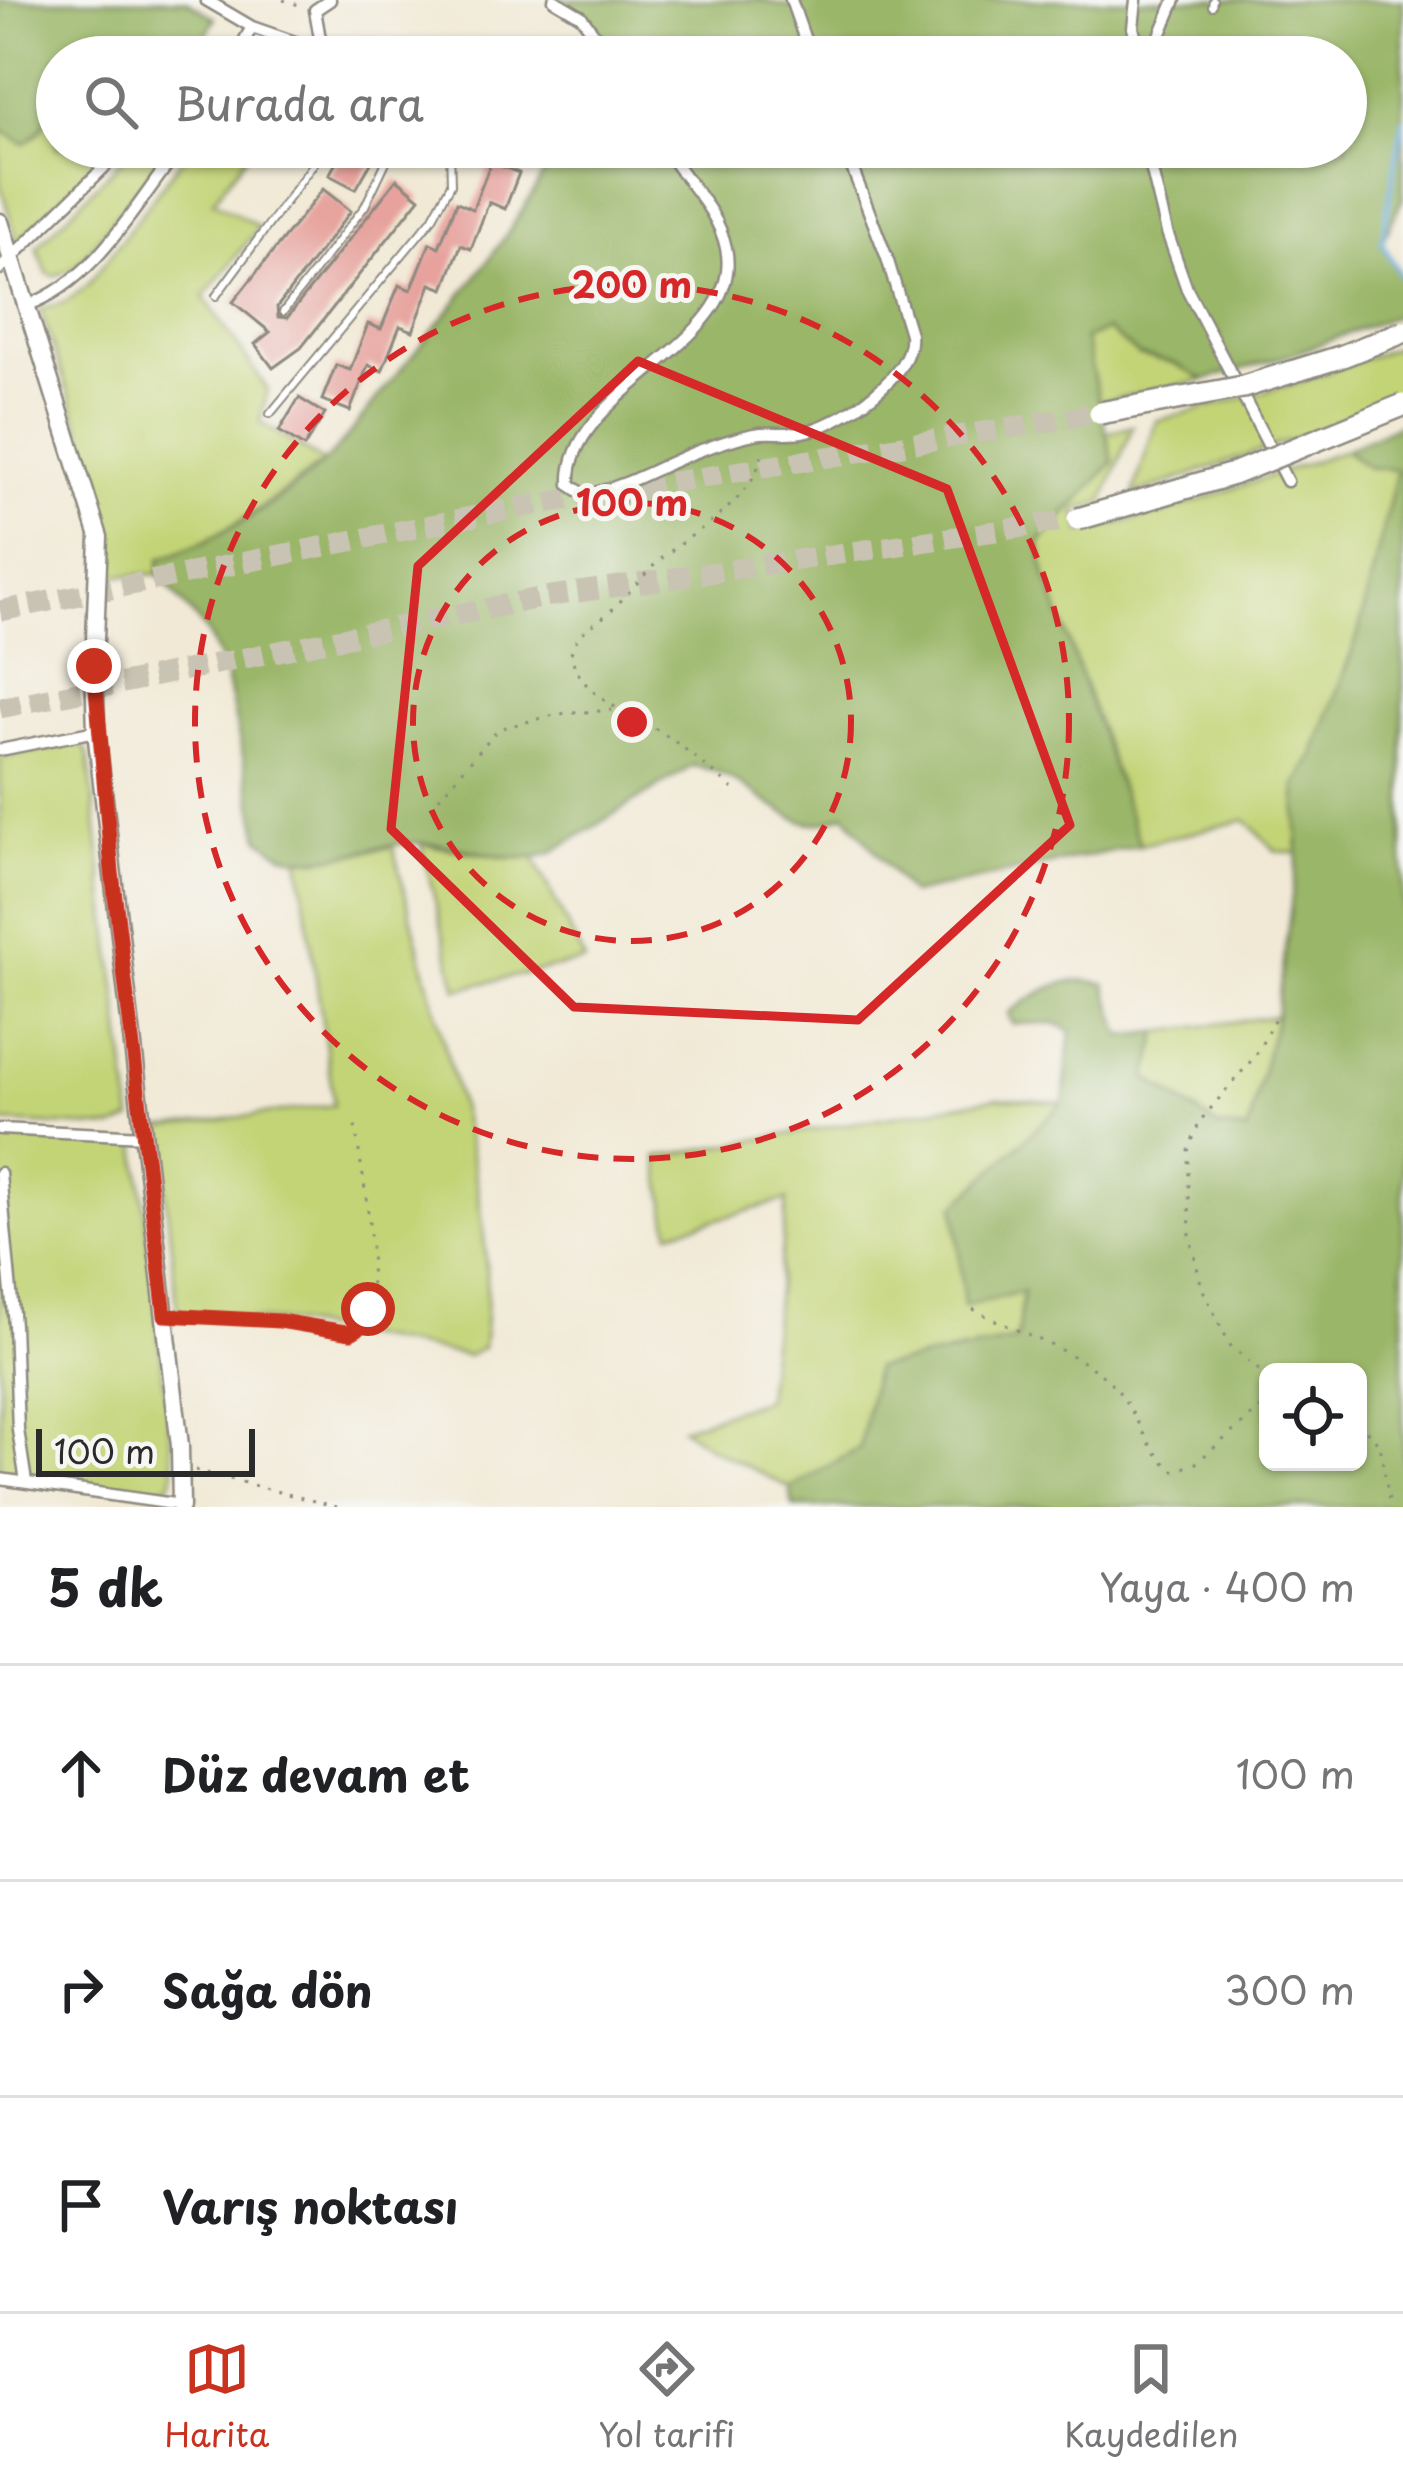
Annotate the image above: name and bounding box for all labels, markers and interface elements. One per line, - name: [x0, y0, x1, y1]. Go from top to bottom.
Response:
- search box: [36, 36, 1367, 168]
- text: Burada ara: [174, 68, 424, 136]
- icon: search: [78, 69, 144, 135]
- text: 200 m: [572, 256, 692, 310]
- text: 100 m: [576, 474, 688, 528]
- route end: [67, 639, 121, 693]
- centre of rings: [611, 701, 653, 743]
- route start: [341, 1282, 395, 1336]
- map controls: [1259, 1363, 1367, 1471]
- button: locate: [1259, 1363, 1367, 1471]
- scale bar: [36, 1423, 255, 1476]
- text: 100 m: [54, 1425, 155, 1475]
- text: 5 dk: [48, 1547, 163, 1624]
- text: Yaya · 400 m: [1099, 1556, 1355, 1615]
- text: Düz devam et: [162, 1739, 470, 1807]
- icon: ahead: [48, 1740, 114, 1806]
- text: 100 m: [1236, 1743, 1355, 1802]
- text: Sağa dön: [162, 1955, 373, 2023]
- icon: right: [48, 1956, 114, 2022]
- text: 300 m: [1224, 1959, 1355, 2018]
- text: Varış noktası: [162, 2171, 458, 2239]
- icon: arrive: [48, 2172, 114, 2238]
- tab: Harita: [165, 2336, 269, 2458]
- tab: Yol tarifi: [598, 2336, 735, 2458]
- tab: Kaydedilen: [1064, 2336, 1238, 2458]

